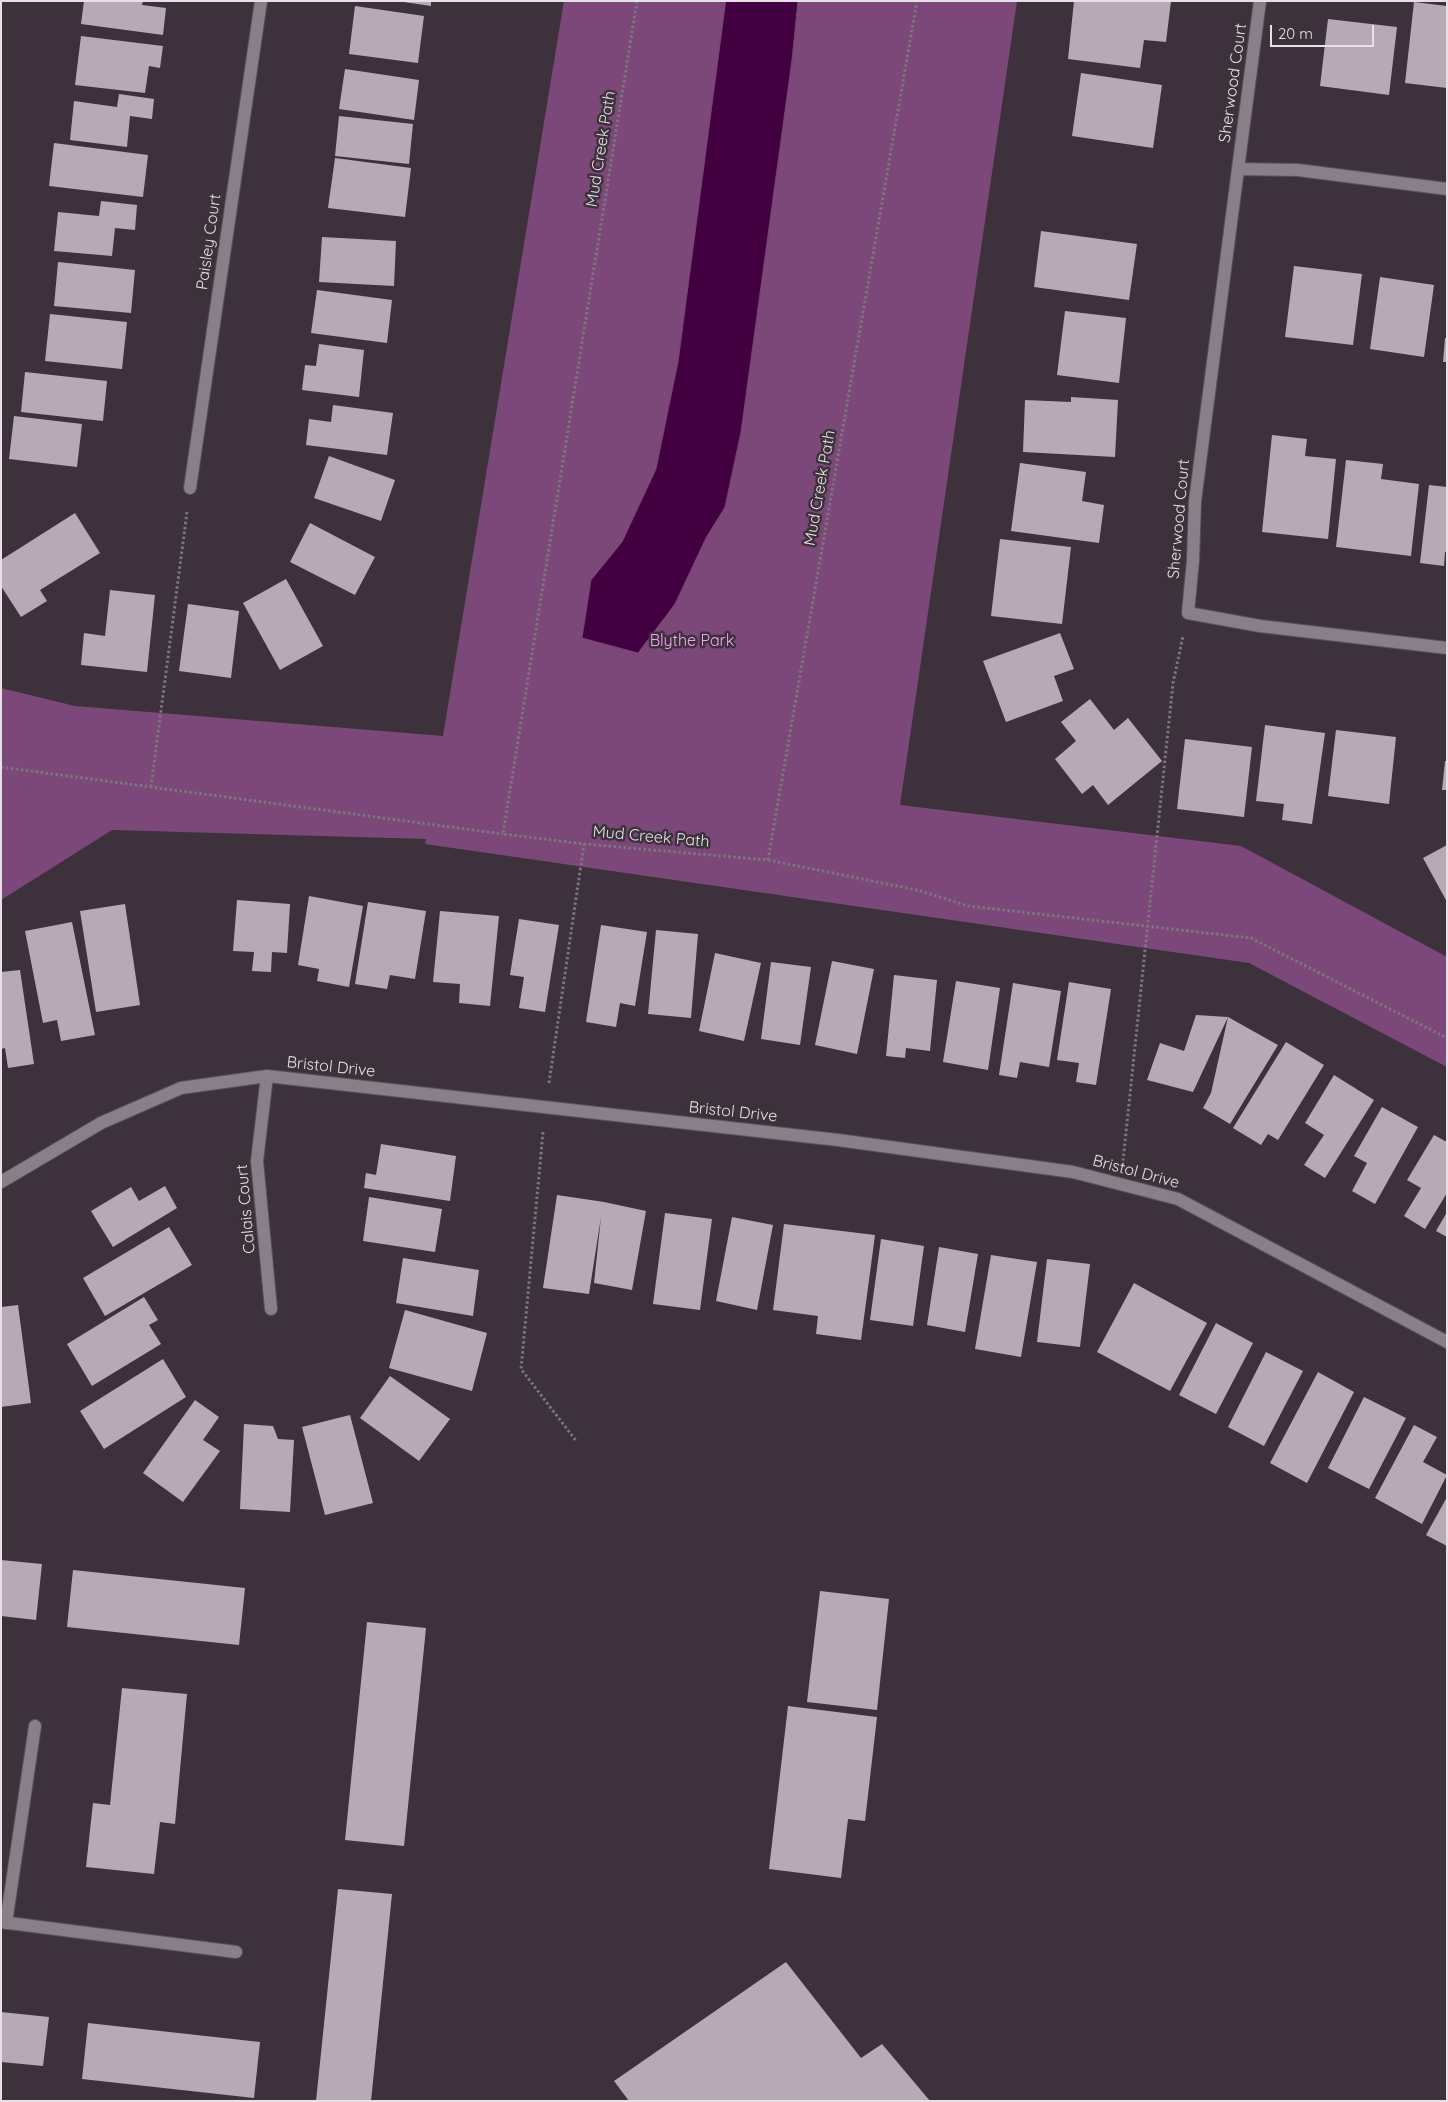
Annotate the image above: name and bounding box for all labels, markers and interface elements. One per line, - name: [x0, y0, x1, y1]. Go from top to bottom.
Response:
- scale bar: [1273, 15, 1377, 47]
- street label: Sherwood Court: [1215, 22, 1251, 144]
- text: 20 m: [1278, 24, 1313, 43]
- street label: Mud Creek Path: [582, 90, 620, 208]
- street label: Paisley Court: [193, 193, 225, 291]
- street label: Mud Creek Path: [800, 429, 840, 547]
- street label: Sherwood Court: [1164, 458, 1194, 580]
- park label: Blythe Park: [650, 631, 734, 651]
- street label: Mud Creek Path: [592, 822, 710, 852]
- street label: Bristol Drive: [286, 1053, 376, 1081]
- street label: Bristol Drive: [688, 1098, 778, 1126]
- street label: Bristol Drive: [1090, 1151, 1182, 1193]
- street label: Calais Court: [233, 1164, 259, 1254]

